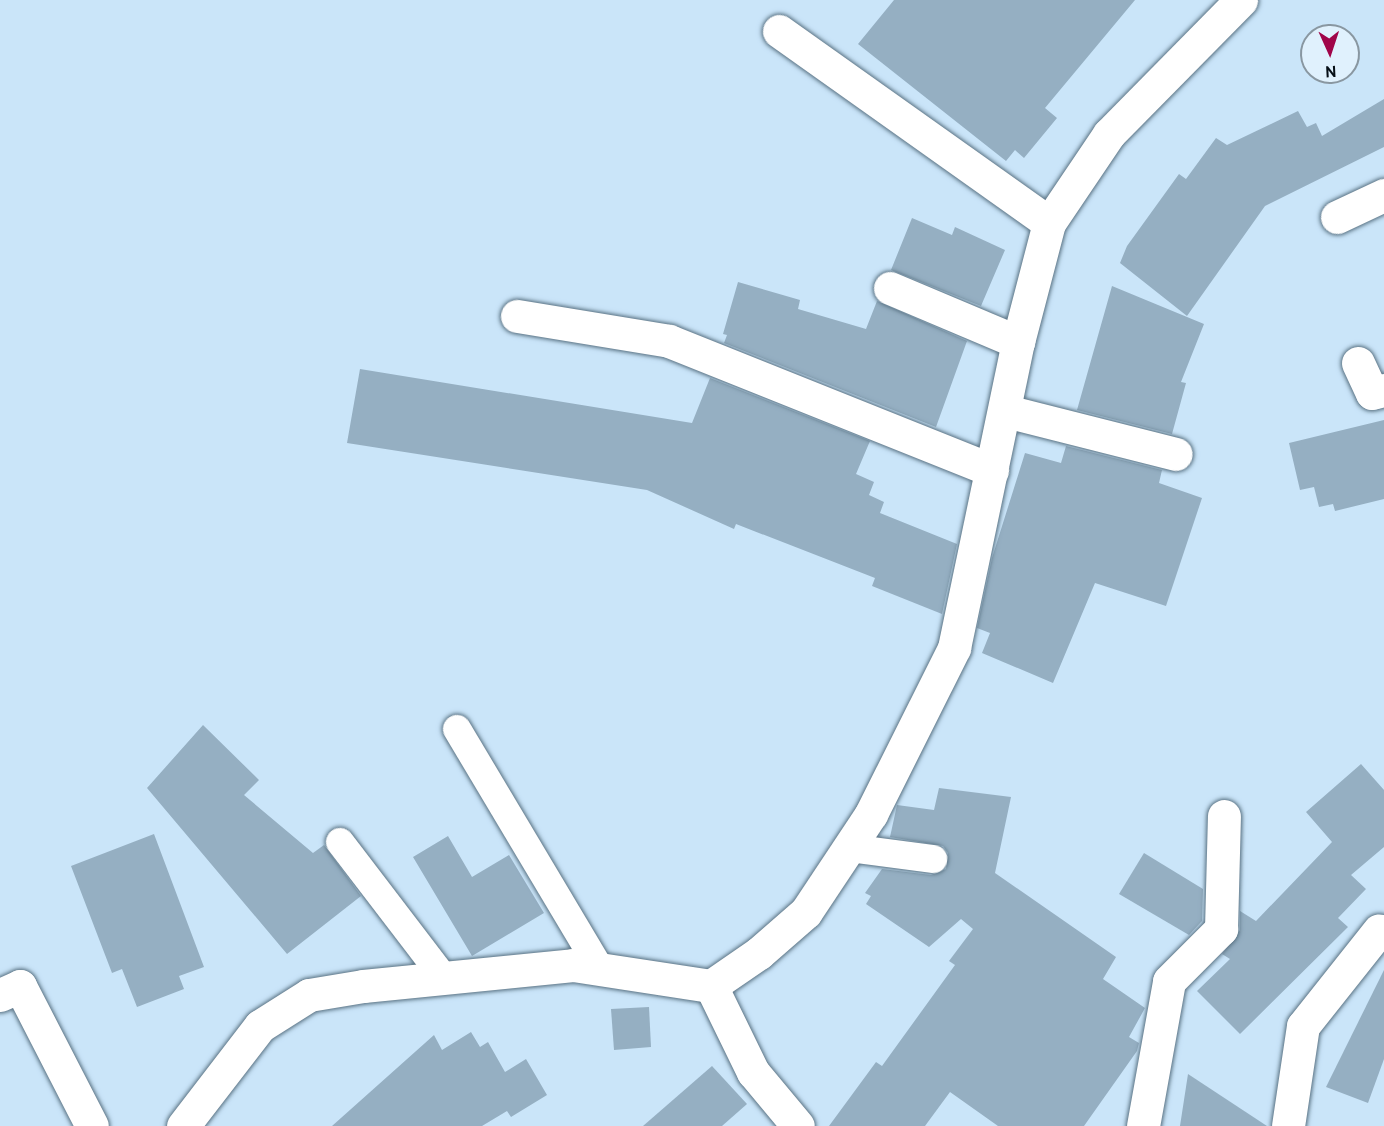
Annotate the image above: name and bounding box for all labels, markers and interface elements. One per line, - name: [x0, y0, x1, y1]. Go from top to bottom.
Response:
- north arrow: [1300, 24, 1360, 84]
- text: N: [1325, 60, 1337, 80]

